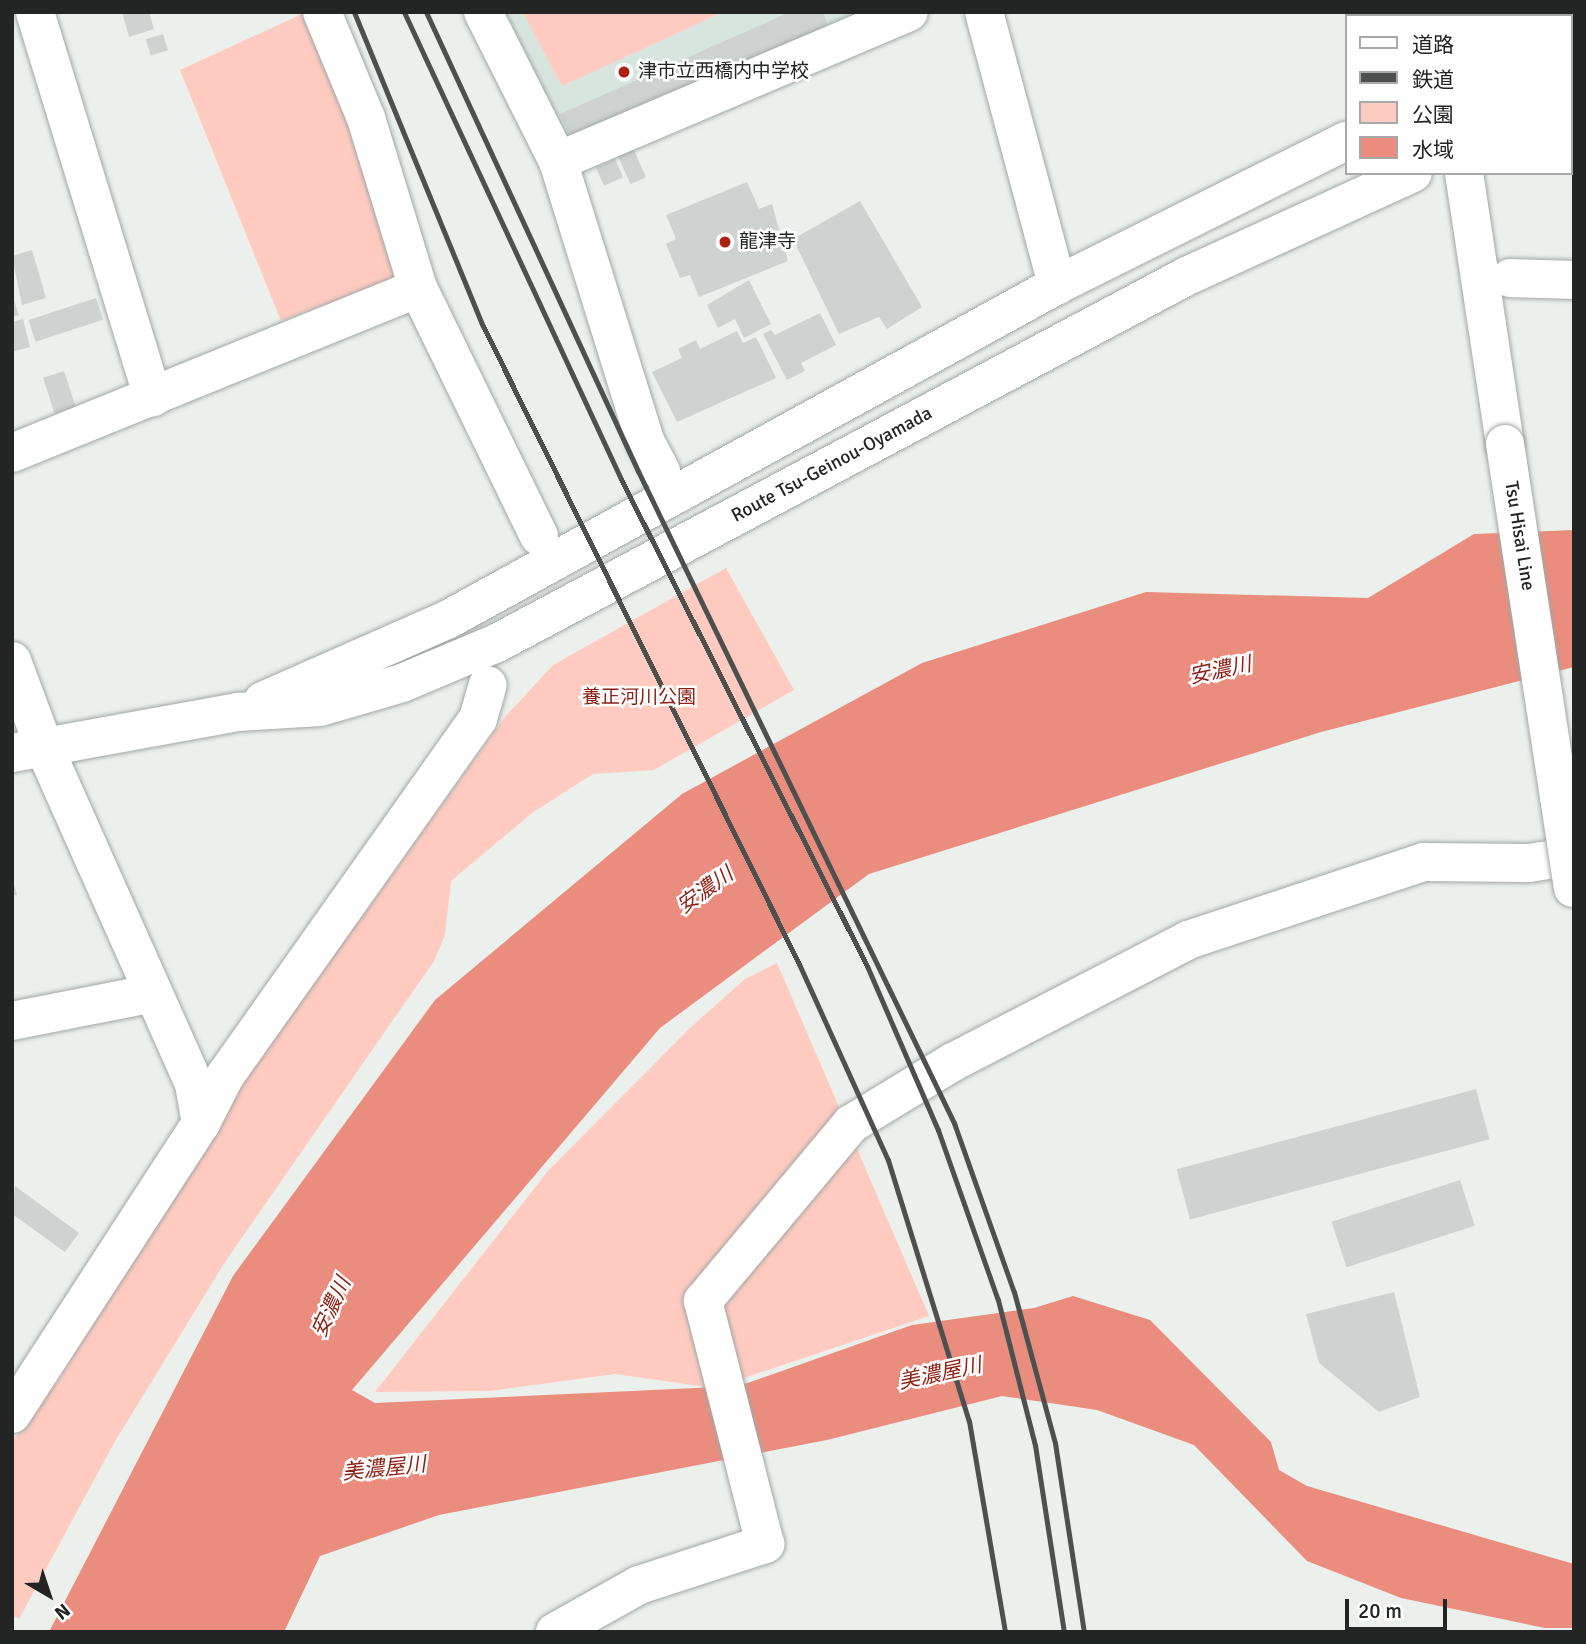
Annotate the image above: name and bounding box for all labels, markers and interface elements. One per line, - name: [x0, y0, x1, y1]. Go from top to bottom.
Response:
- legend: [1344, 14, 1572, 175]
- text: 道路: [1412, 32, 1454, 58]
- place label: 津市立西橋内中学校: [638, 61, 809, 83]
- marker: 津市立西橋内中学校: [616, 64, 632, 80]
- text: 鉄道: [1412, 67, 1454, 93]
- text: 公園: [1412, 102, 1454, 128]
- text: 水域: [1412, 137, 1454, 163]
- place label: 龍津寺: [739, 231, 796, 253]
- marker: 龍津寺: [717, 234, 733, 250]
- street label: Route Tsu-Geinou-Oyamada: [728, 402, 936, 528]
- street label: Tsu Hisai Line: [1499, 480, 1539, 592]
- water label: 安濃川: [1187, 651, 1253, 689]
- park label: 養正河川公園: [582, 687, 696, 709]
- water label: 安濃川: [672, 861, 738, 919]
- water label: 安濃川: [306, 1273, 356, 1341]
- water label: 美濃屋川: [896, 1352, 984, 1394]
- water label: 美濃屋川: [341, 1451, 427, 1485]
- north arrow: [14, 1560, 84, 1630]
- scale bar: [1348, 1584, 1450, 1628]
- text: N: [50, 1598, 75, 1625]
- text: 20 m: [1358, 1598, 1402, 1624]

